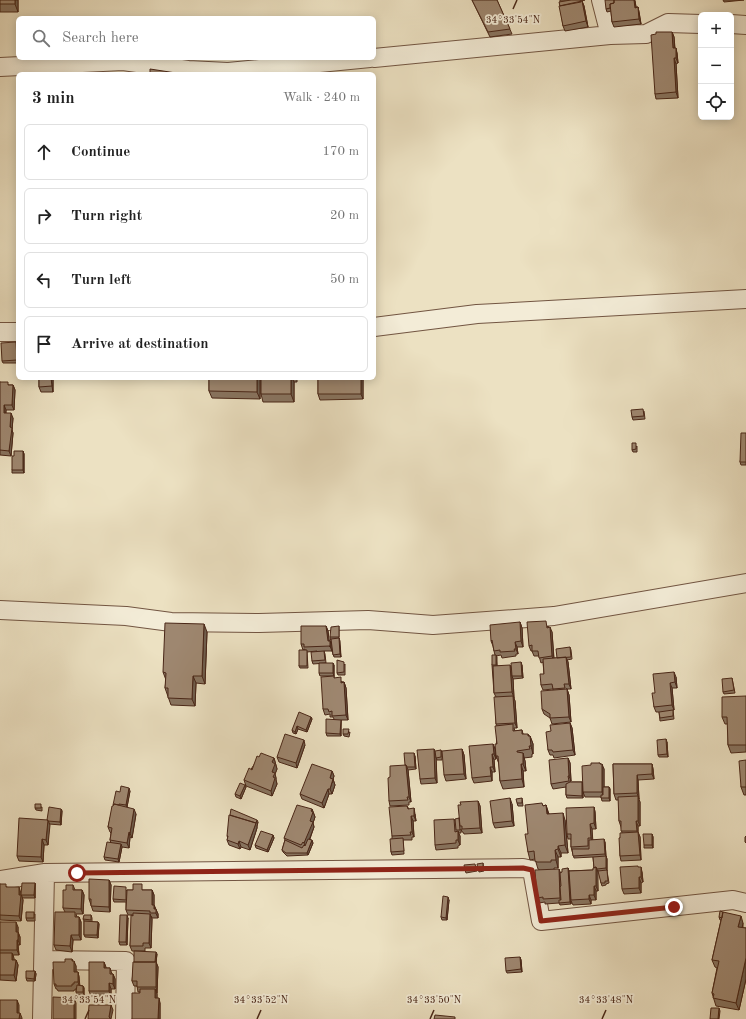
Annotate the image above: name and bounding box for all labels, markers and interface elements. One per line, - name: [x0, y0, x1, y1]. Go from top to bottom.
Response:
- map controls: [698, 12, 734, 120]
- button: +: [698, 12, 734, 48]
- text: 34°33'54"N: [486, 15, 541, 25]
- search box: [16, 16, 376, 60]
- icon: search: [30, 27, 52, 49]
- text: Search here: [62, 31, 139, 46]
- button: −: [698, 48, 734, 84]
- button: locate: [698, 84, 734, 120]
- text: 3 min: [32, 90, 75, 107]
- text: Walk · 240 m: [283, 91, 360, 104]
- icon: ahead: [33, 141, 55, 163]
- text: Continue: [71, 145, 130, 160]
- text: 170 m: [322, 145, 359, 158]
- icon: right: [33, 205, 55, 227]
- text: Turn right: [71, 209, 142, 224]
- text: 20 m: [330, 209, 359, 222]
- icon: left: [33, 269, 55, 291]
- text: Turn left: [71, 273, 131, 288]
- text: 50 m: [330, 273, 359, 286]
- icon: arrive: [33, 333, 55, 355]
- text: Arrive at destination: [71, 337, 209, 352]
- route start: [68, 864, 86, 882]
- route end: [665, 898, 683, 916]
- text: 34°33'54"N: [62, 995, 117, 1005]
- text: 34°33'52"N: [234, 995, 289, 1005]
- text: 34°33'50"N: [407, 995, 462, 1005]
- text: 34°33'48"N: [579, 995, 634, 1005]

